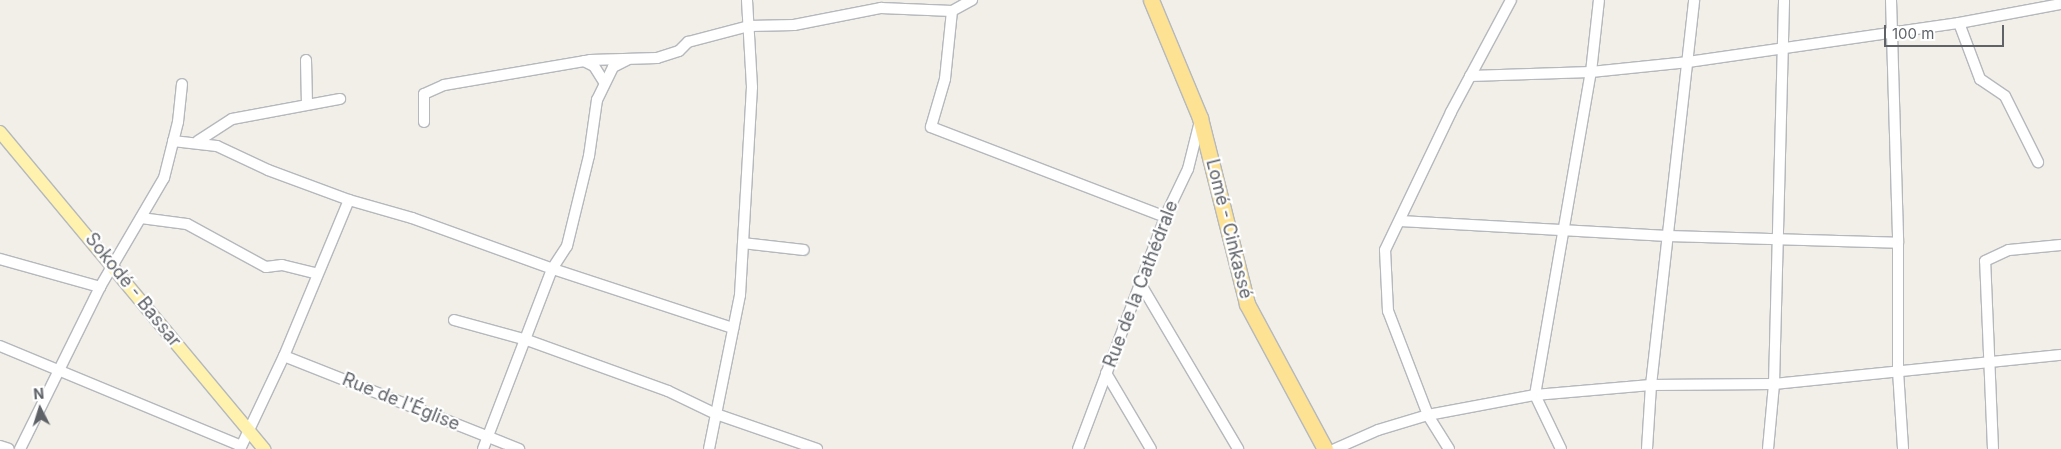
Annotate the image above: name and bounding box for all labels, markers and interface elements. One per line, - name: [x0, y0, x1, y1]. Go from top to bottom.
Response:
- scale bar: [1886, 15, 2006, 47]
- text: 100 m: [1892, 24, 1934, 43]
- street label: Lomé - Cinkassé: [1201, 157, 1257, 301]
- street label: Rue de la Cathédrale: [1099, 198, 1183, 370]
- street label: Sokodé - Bassar: [80, 229, 186, 351]
- street label: Rue de l'Église: [339, 369, 463, 435]
- north arrow: [15, 384, 65, 434]
- text: N: [33, 385, 45, 402]

